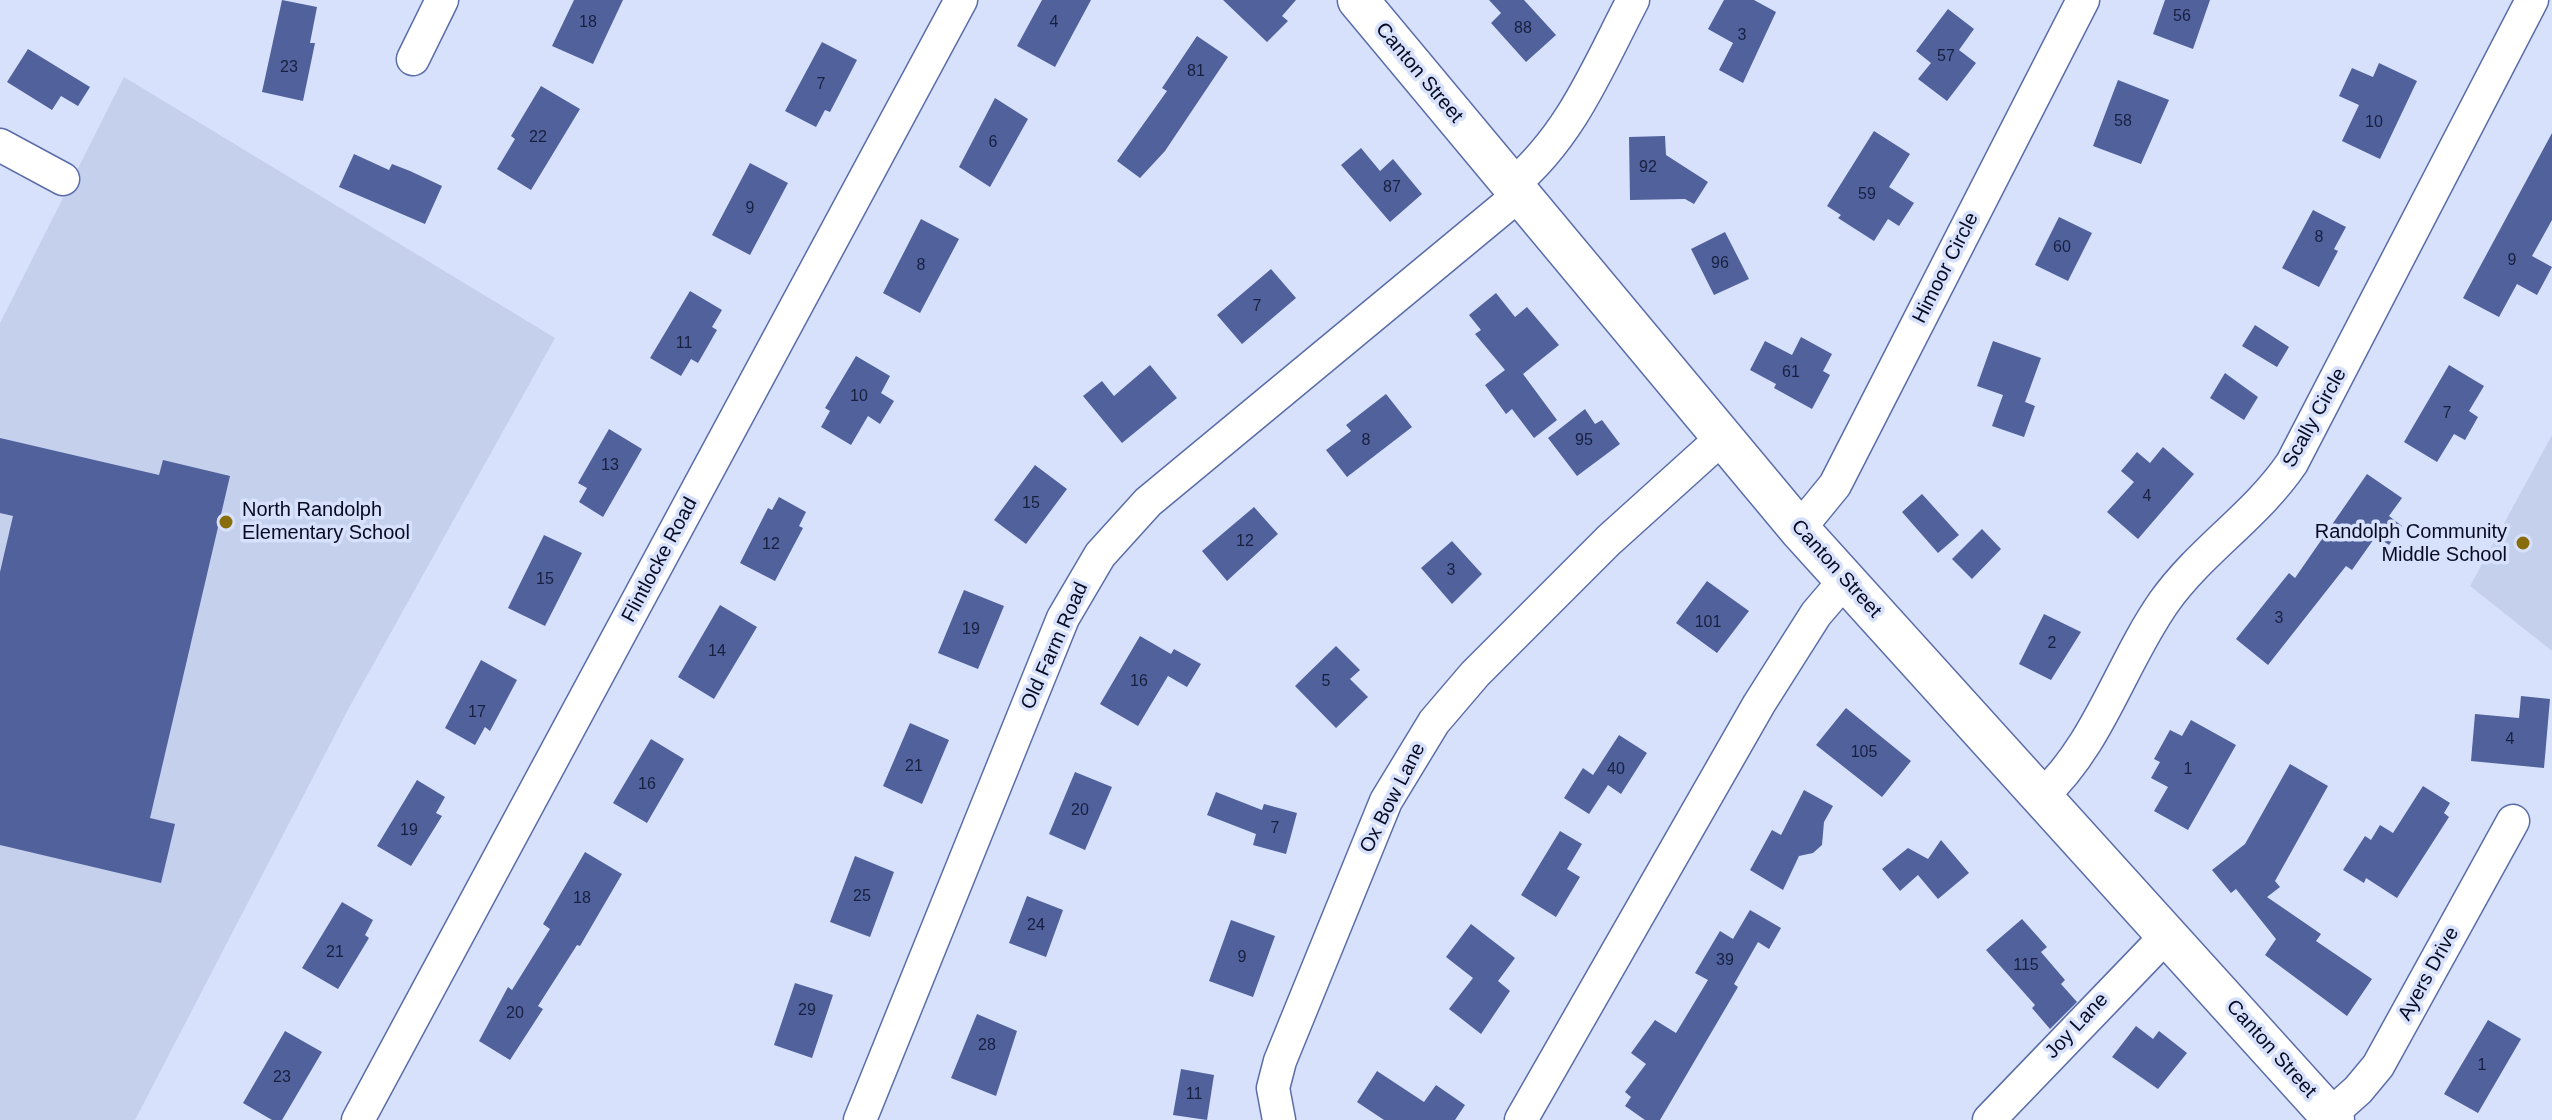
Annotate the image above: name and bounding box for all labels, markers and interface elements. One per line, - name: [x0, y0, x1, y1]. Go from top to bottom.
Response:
- house number: 56: [2173, 7, 2191, 27]
- house number: 18: [579, 13, 597, 33]
- house number: 4: [1050, 13, 1058, 33]
- street label: Canton Street: [1370, 18, 1468, 128]
- house number: 88: [1514, 19, 1532, 39]
- house number: 3: [1738, 26, 1746, 46]
- house number: 57: [1937, 47, 1955, 67]
- house number: 23: [280, 58, 298, 78]
- house number: 81: [1187, 62, 1205, 82]
- house number: 7: [817, 75, 825, 95]
- house number: 58: [2114, 112, 2132, 132]
- house number: 10: [2365, 113, 2383, 133]
- house number: 22: [529, 128, 547, 148]
- house number: 6: [989, 133, 997, 153]
- house number: 92: [1639, 158, 1657, 178]
- house number: 87: [1383, 178, 1401, 198]
- house number: 59: [1858, 185, 1876, 205]
- house number: 9: [746, 199, 754, 219]
- street label: Himoor Circle: [1908, 209, 1984, 327]
- house number: 8: [2315, 228, 2323, 248]
- house number: 60: [2053, 238, 2071, 258]
- house number: 9: [2508, 251, 2516, 271]
- house number: 96: [1711, 254, 1729, 274]
- house number: 8: [917, 256, 925, 276]
- house number: 7: [1253, 297, 1261, 317]
- house number: 11: [676, 334, 692, 354]
- house number: 61: [1782, 363, 1800, 383]
- street label: Scally Circle: [2278, 364, 2352, 472]
- house number: 10: [850, 387, 868, 407]
- house number: 7: [2443, 404, 2451, 424]
- house number: 8: [1362, 431, 1370, 451]
- house number: 95: [1575, 431, 1593, 451]
- house number: 13: [601, 456, 619, 476]
- house number: 4: [2143, 487, 2151, 507]
- street label: Flintlocke Road: [617, 494, 703, 626]
- house number: 15: [1022, 494, 1040, 514]
- place label: North Randolph Elementary School: [242, 498, 410, 545]
- marker: North Randolph Elementary School: [217, 513, 235, 531]
- street label: Canton Street: [1786, 515, 1886, 623]
- place label: Randolph Community Middle School: [2315, 520, 2507, 567]
- house number: 12: [1236, 532, 1254, 552]
- marker: Randolph Community Middle School: [2514, 534, 2532, 552]
- house number: 12: [762, 535, 780, 555]
- house number: 3: [1447, 561, 1455, 581]
- house number: 15: [536, 570, 554, 590]
- street label: Old Farm Road: [1016, 579, 1094, 713]
- house number: 3: [2275, 609, 2283, 629]
- house number: 101: [1695, 613, 1721, 633]
- house number: 19: [962, 620, 980, 640]
- house number: 2: [2048, 634, 2056, 654]
- house number: 14: [708, 642, 726, 662]
- house number: 16: [1130, 672, 1148, 692]
- house number: 5: [1322, 672, 1330, 692]
- house number: 17: [468, 703, 486, 723]
- house number: 4: [2506, 730, 2514, 750]
- street label: Ox Bow Lane: [1355, 739, 1431, 857]
- house number: 105: [1851, 743, 1877, 763]
- house number: 21: [905, 757, 923, 777]
- house number: 40: [1607, 760, 1625, 780]
- house number: 1: [2184, 760, 2192, 780]
- house number: 16: [638, 775, 656, 795]
- house number: 20: [1071, 801, 1089, 821]
- house number: 7: [1271, 819, 1279, 839]
- house number: 19: [400, 821, 418, 841]
- house number: 25: [853, 887, 871, 907]
- house number: 18: [573, 889, 591, 909]
- house number: 24: [1027, 916, 1045, 936]
- street label: Ayers Drive: [2394, 923, 2464, 1025]
- house number: 21: [326, 943, 344, 963]
- house number: 9: [1238, 948, 1246, 968]
- house number: 39: [1716, 951, 1734, 971]
- house number: 115: [2013, 956, 2039, 976]
- street label: Joy Lane: [2041, 988, 2113, 1064]
- street label: Canton Street: [2221, 995, 2321, 1103]
- house number: 29: [798, 1001, 816, 1021]
- house number: 20: [506, 1004, 524, 1024]
- house number: 28: [978, 1036, 996, 1056]
- house number: 1: [2478, 1056, 2486, 1076]
- house number: 23: [273, 1068, 291, 1088]
- house number: 11: [1186, 1085, 1202, 1105]

